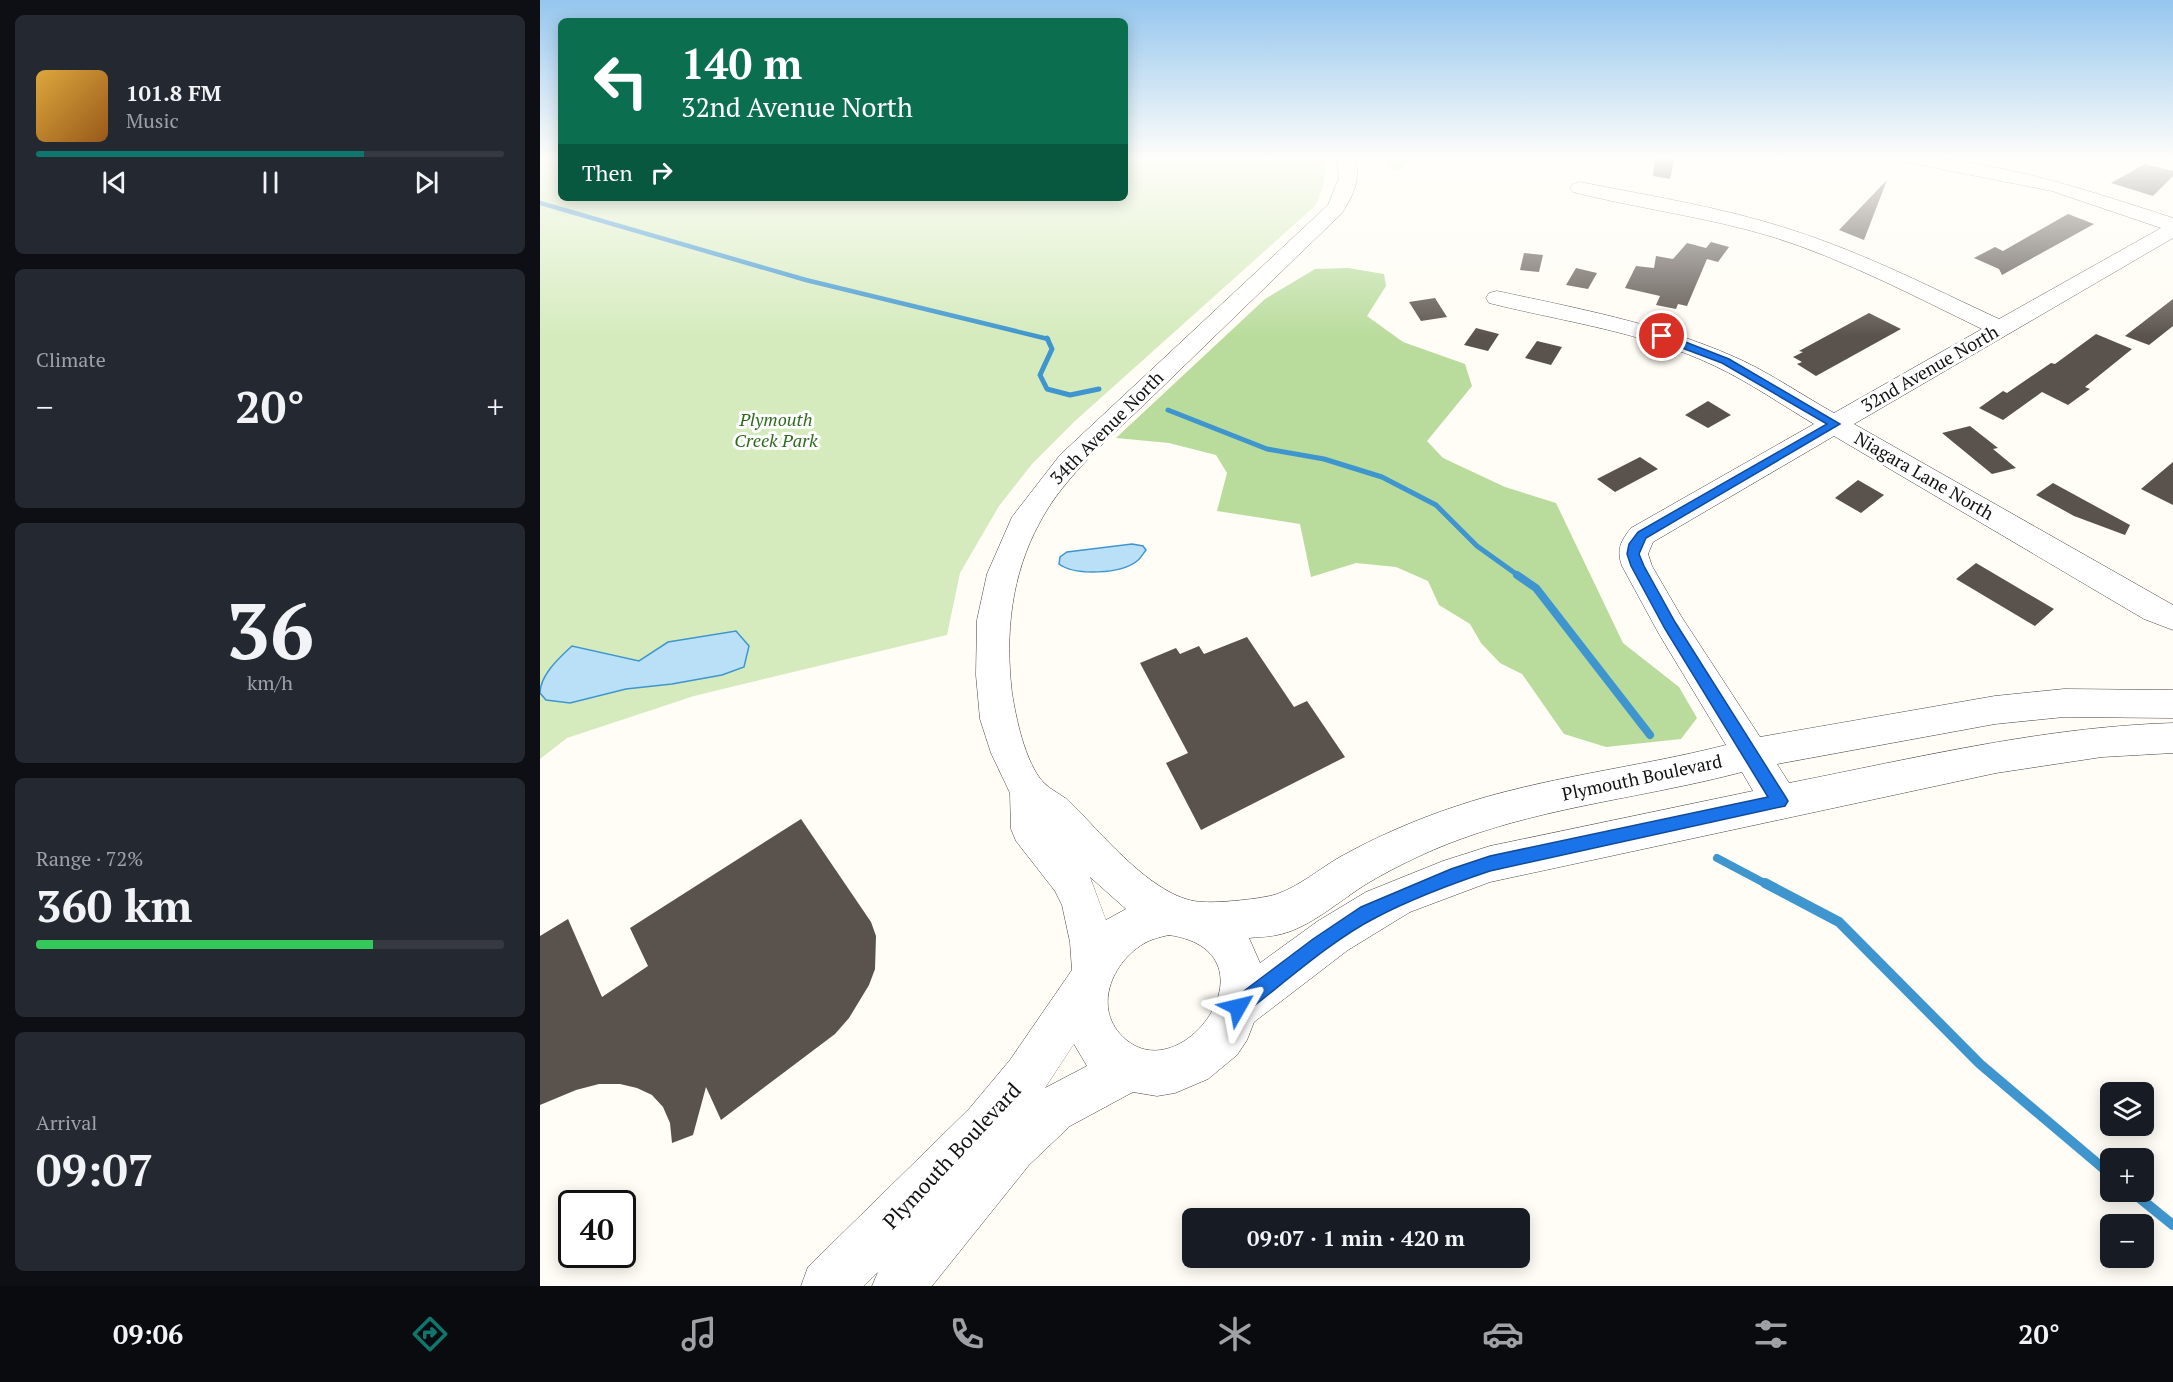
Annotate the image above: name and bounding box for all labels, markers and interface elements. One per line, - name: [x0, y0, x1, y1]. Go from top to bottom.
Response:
- text: 140 m: [681, 35, 802, 91]
- icon: left: [582, 42, 660, 120]
- text: 101.8 FM: [126, 78, 221, 107]
- text: 32nd Avenue North: [681, 89, 913, 125]
- text: Music: [126, 107, 179, 134]
- icon: right: [645, 156, 678, 189]
- text: Then: [582, 158, 633, 187]
- icon: previous: [98, 166, 131, 199]
- icon: pause: [254, 166, 287, 199]
- icon: next: [410, 166, 443, 199]
- pin: [1636, 310, 1687, 361]
- icon: arrive: [1645, 319, 1678, 352]
- street label: 32nd Avenue North: [1857, 319, 2003, 417]
- text: Climate: [36, 346, 106, 373]
- street label: 34th Avenue North: [1044, 365, 1168, 489]
- text: 20°: [235, 376, 305, 436]
- text: −: [36, 385, 54, 428]
- text: +: [486, 385, 504, 428]
- park label: Plymouth Creek Park: [734, 407, 818, 452]
- street label: Niagara Lane North: [1851, 425, 1999, 525]
- text: 36: [226, 578, 314, 681]
- text: km/h: [247, 669, 293, 696]
- street label: Plymouth Boulevard: [1559, 748, 1724, 806]
- text: Range · 72%: [36, 845, 143, 872]
- text: 360 km: [36, 875, 192, 935]
- position arrow: [1206, 975, 1270, 1039]
- street label: Plymouth Boulevard: [876, 1076, 1027, 1235]
- map controls: [2100, 1082, 2154, 1268]
- button: layers: [2100, 1082, 2154, 1136]
- text: Arrival: [36, 1109, 97, 1136]
- text: 09:07: [36, 1139, 153, 1199]
- button: +: [2100, 1148, 2154, 1202]
- speed limit sign: 40: [558, 1190, 636, 1268]
- button: −: [2100, 1214, 2154, 1268]
- text: 09:07 · 1 min · 420 m: [1247, 1223, 1465, 1252]
- icon: directions: [409, 1313, 451, 1355]
- icon: music: [678, 1313, 720, 1355]
- icon: phone: [946, 1313, 988, 1355]
- icon: climate: [1214, 1313, 1256, 1355]
- icon: car: [1482, 1313, 1524, 1355]
- icon: filters: [1750, 1313, 1792, 1355]
- text: 09:06: [113, 1316, 183, 1352]
- text: 20°: [2018, 1316, 2060, 1352]

